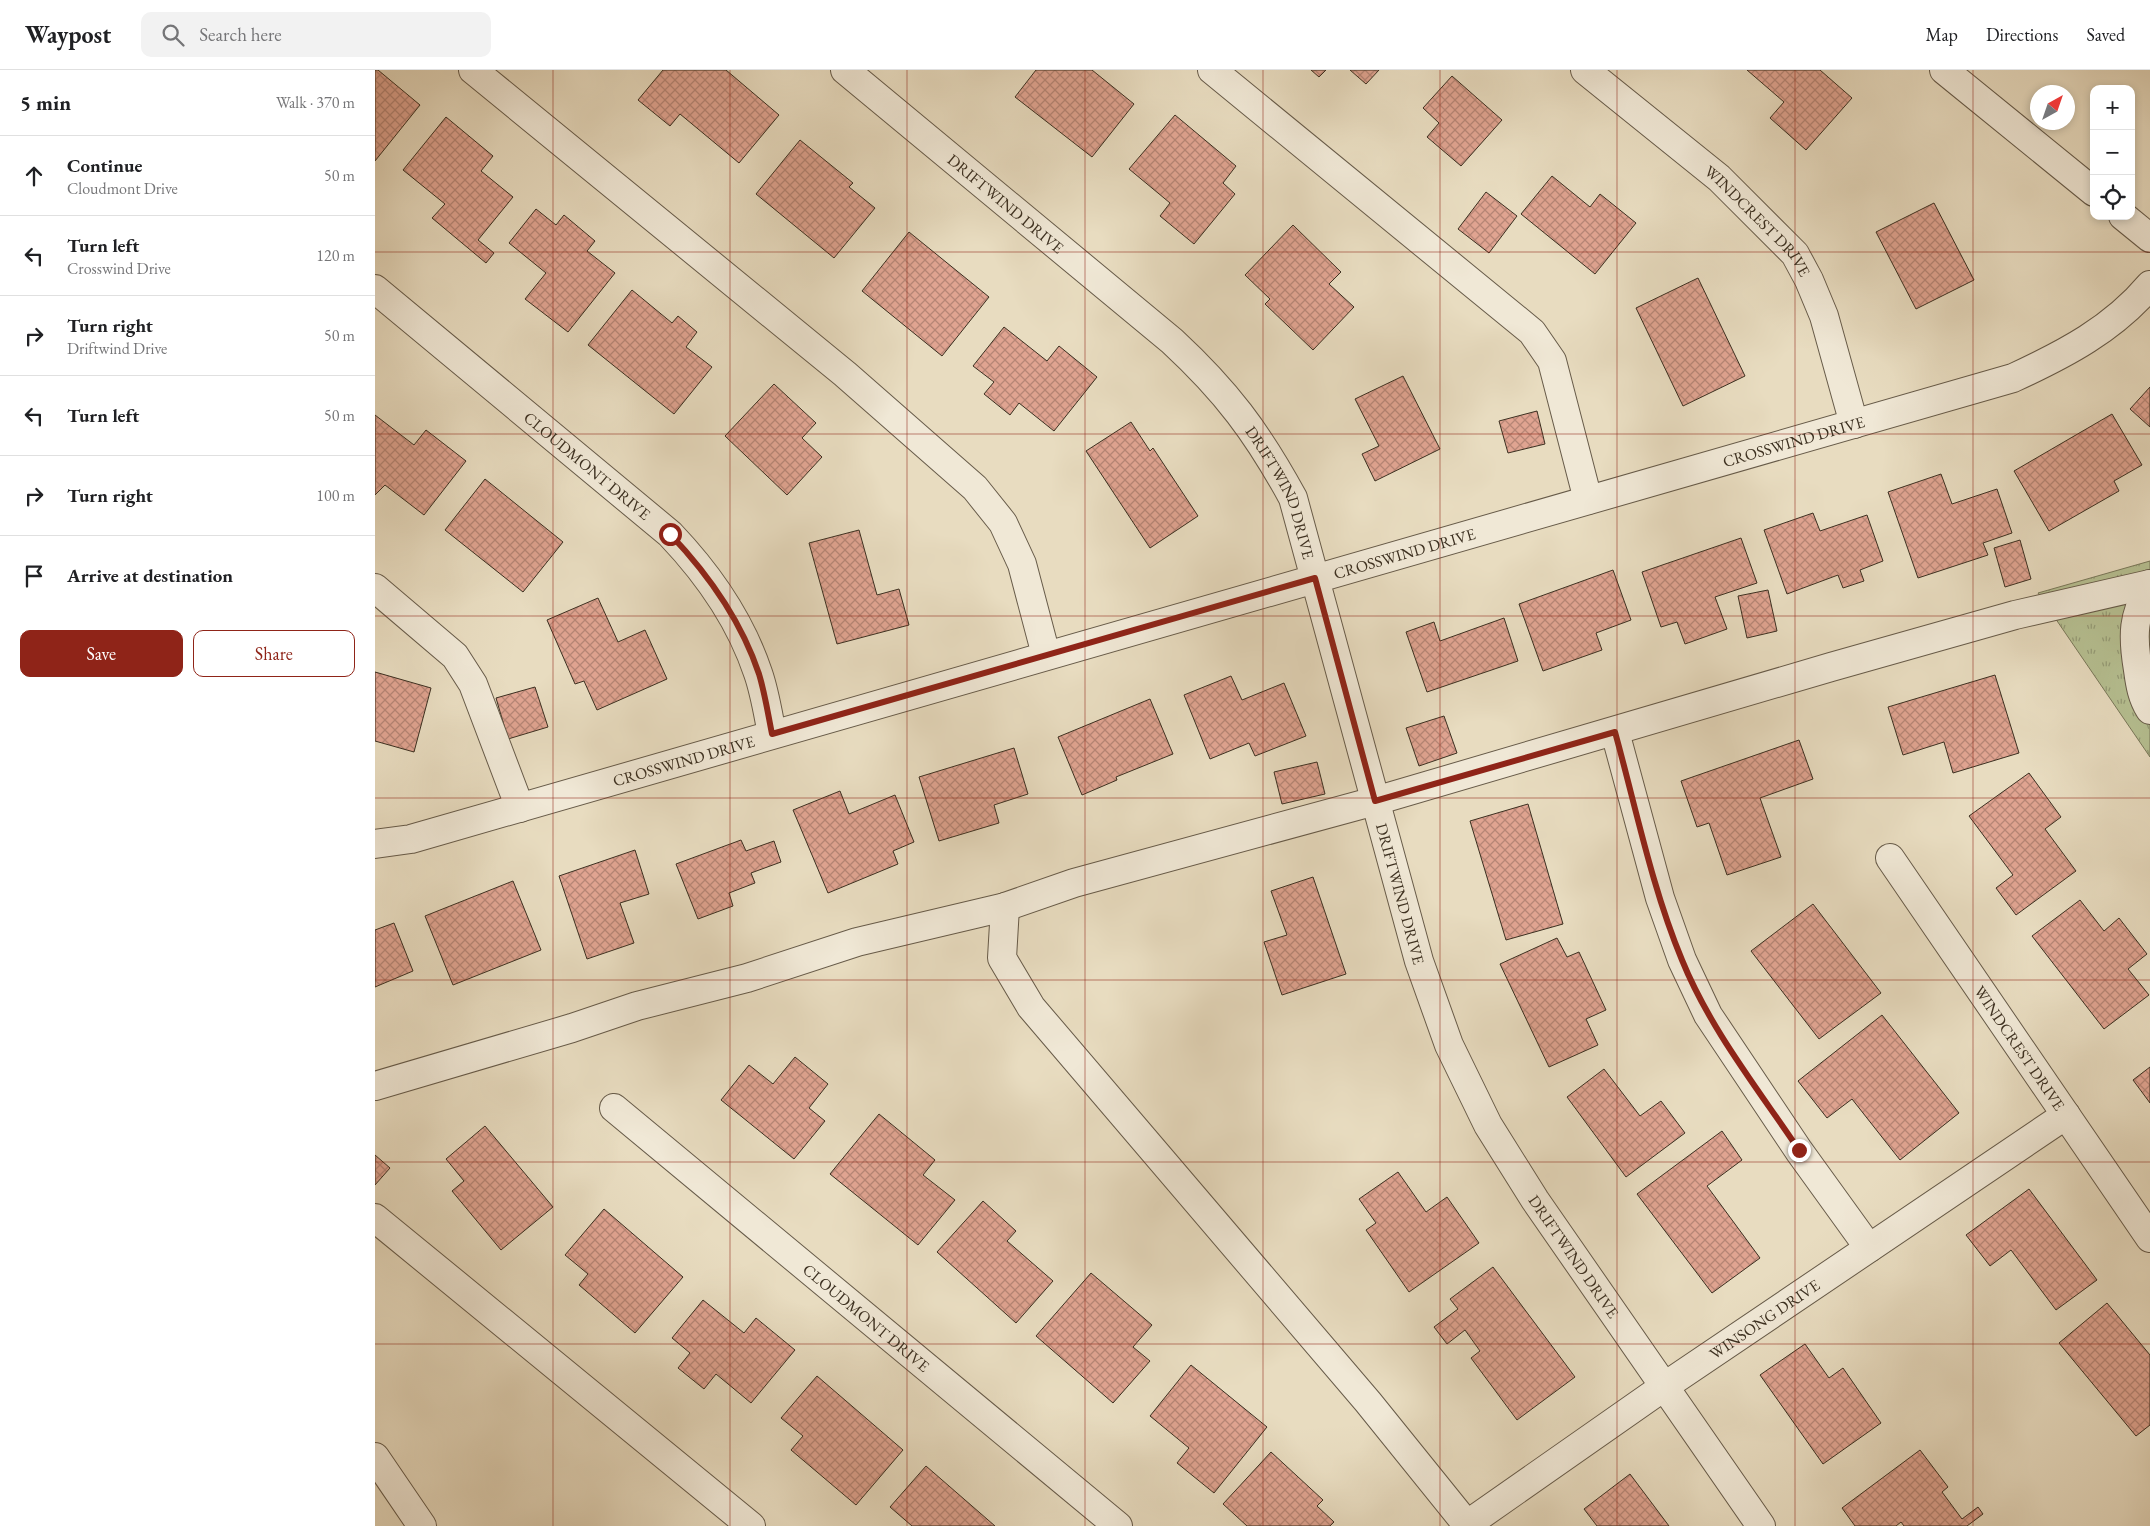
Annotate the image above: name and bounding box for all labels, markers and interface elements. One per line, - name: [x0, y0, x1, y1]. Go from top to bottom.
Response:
- search box: [141, 12, 491, 57]
- text: Waypost: [25, 19, 111, 50]
- icon: search: [159, 21, 187, 49]
- text: Search here: [199, 22, 282, 47]
- text: Map: [1926, 23, 1958, 46]
- text: Directions: [1986, 23, 2058, 46]
- text: Saved: [2086, 23, 2125, 46]
- north arrow: [2030, 85, 2075, 130]
- map controls: [2090, 85, 2135, 220]
- button: +: [2090, 85, 2135, 130]
- text: 5 min: [20, 89, 71, 116]
- text: Walk · 370 m: [276, 92, 355, 113]
- button: −: [2090, 130, 2135, 175]
- street label: DRIFTWIND DRIVE: [943, 149, 1068, 258]
- text: Continue: [67, 153, 142, 178]
- street label: WINDCREST DRIVE: [1700, 160, 1815, 280]
- icon: ahead: [20, 162, 48, 190]
- text: 50 m: [324, 165, 355, 186]
- button: locate: [2090, 175, 2135, 220]
- text: Cloudmont Drive: [67, 178, 178, 199]
- text: Turn left: [67, 233, 139, 258]
- icon: left: [20, 242, 48, 270]
- text: 120 m: [316, 245, 355, 266]
- text: Crosswind Drive: [67, 258, 171, 279]
- text: Turn right: [67, 313, 153, 338]
- icon: right: [20, 322, 48, 350]
- text: 50 m: [324, 325, 355, 346]
- text: Driftwind Drive: [67, 338, 167, 359]
- icon: left: [20, 402, 48, 430]
- text: Turn left: [67, 403, 139, 428]
- text: 50 m: [324, 405, 355, 426]
- street label: CLOUDMONT DRIVE: [519, 407, 655, 525]
- street label: CROSSWIND DRIVE: [1720, 411, 1867, 472]
- street label: DRIFTWIND DRIVE: [1241, 422, 1319, 561]
- icon: right: [20, 482, 48, 510]
- text: Turn right: [67, 483, 153, 508]
- text: 100 m: [316, 485, 355, 506]
- route start: [659, 523, 682, 546]
- street label: CROSSWIND DRIVE: [1331, 523, 1478, 584]
- icon: arrive: [20, 562, 48, 590]
- text: Arrive at destination: [67, 563, 233, 588]
- button: Save: [20, 630, 183, 677]
- button: Share: [193, 630, 355, 677]
- street label: CROSSWIND DRIVE: [610, 731, 757, 791]
- street label: DRIFTWIND DRIVE: [1371, 821, 1429, 967]
- street label: WINDCREST DRIVE: [1969, 982, 2070, 1115]
- route end: [1788, 1139, 1811, 1162]
- street label: DRIFTWIND DRIVE: [1524, 1191, 1624, 1322]
- street label: CLOUDMONT DRIVE: [798, 1259, 934, 1377]
- street label: WINSONG DRIVE: [1705, 1275, 1824, 1364]

